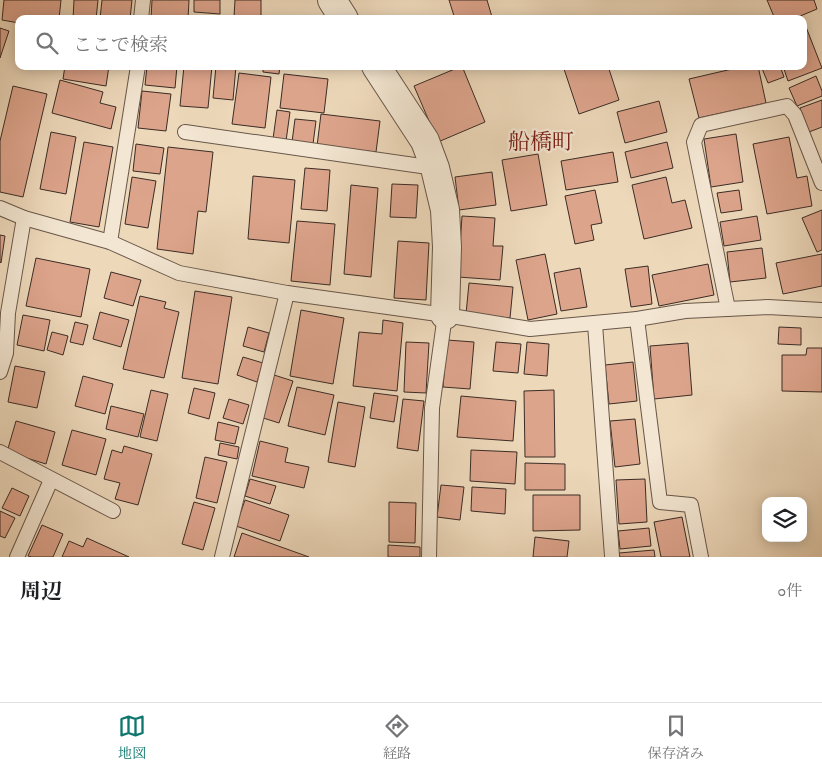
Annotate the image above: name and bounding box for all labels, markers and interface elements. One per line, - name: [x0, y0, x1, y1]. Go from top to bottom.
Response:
- search box: [15, 15, 807, 70]
- icon: search: [33, 29, 61, 57]
- text: ここで検索: [73, 34, 168, 57]
- district label: 船橋町: [508, 129, 574, 156]
- map controls: [762, 497, 807, 542]
- button: layers: [762, 497, 807, 542]
- text: 周辺: [20, 579, 62, 605]
- text: 0件: [777, 581, 802, 601]
- tab: 地図: [118, 712, 146, 763]
- tab: 経路: [383, 712, 411, 763]
- tab: 保存済み: [648, 712, 704, 763]

